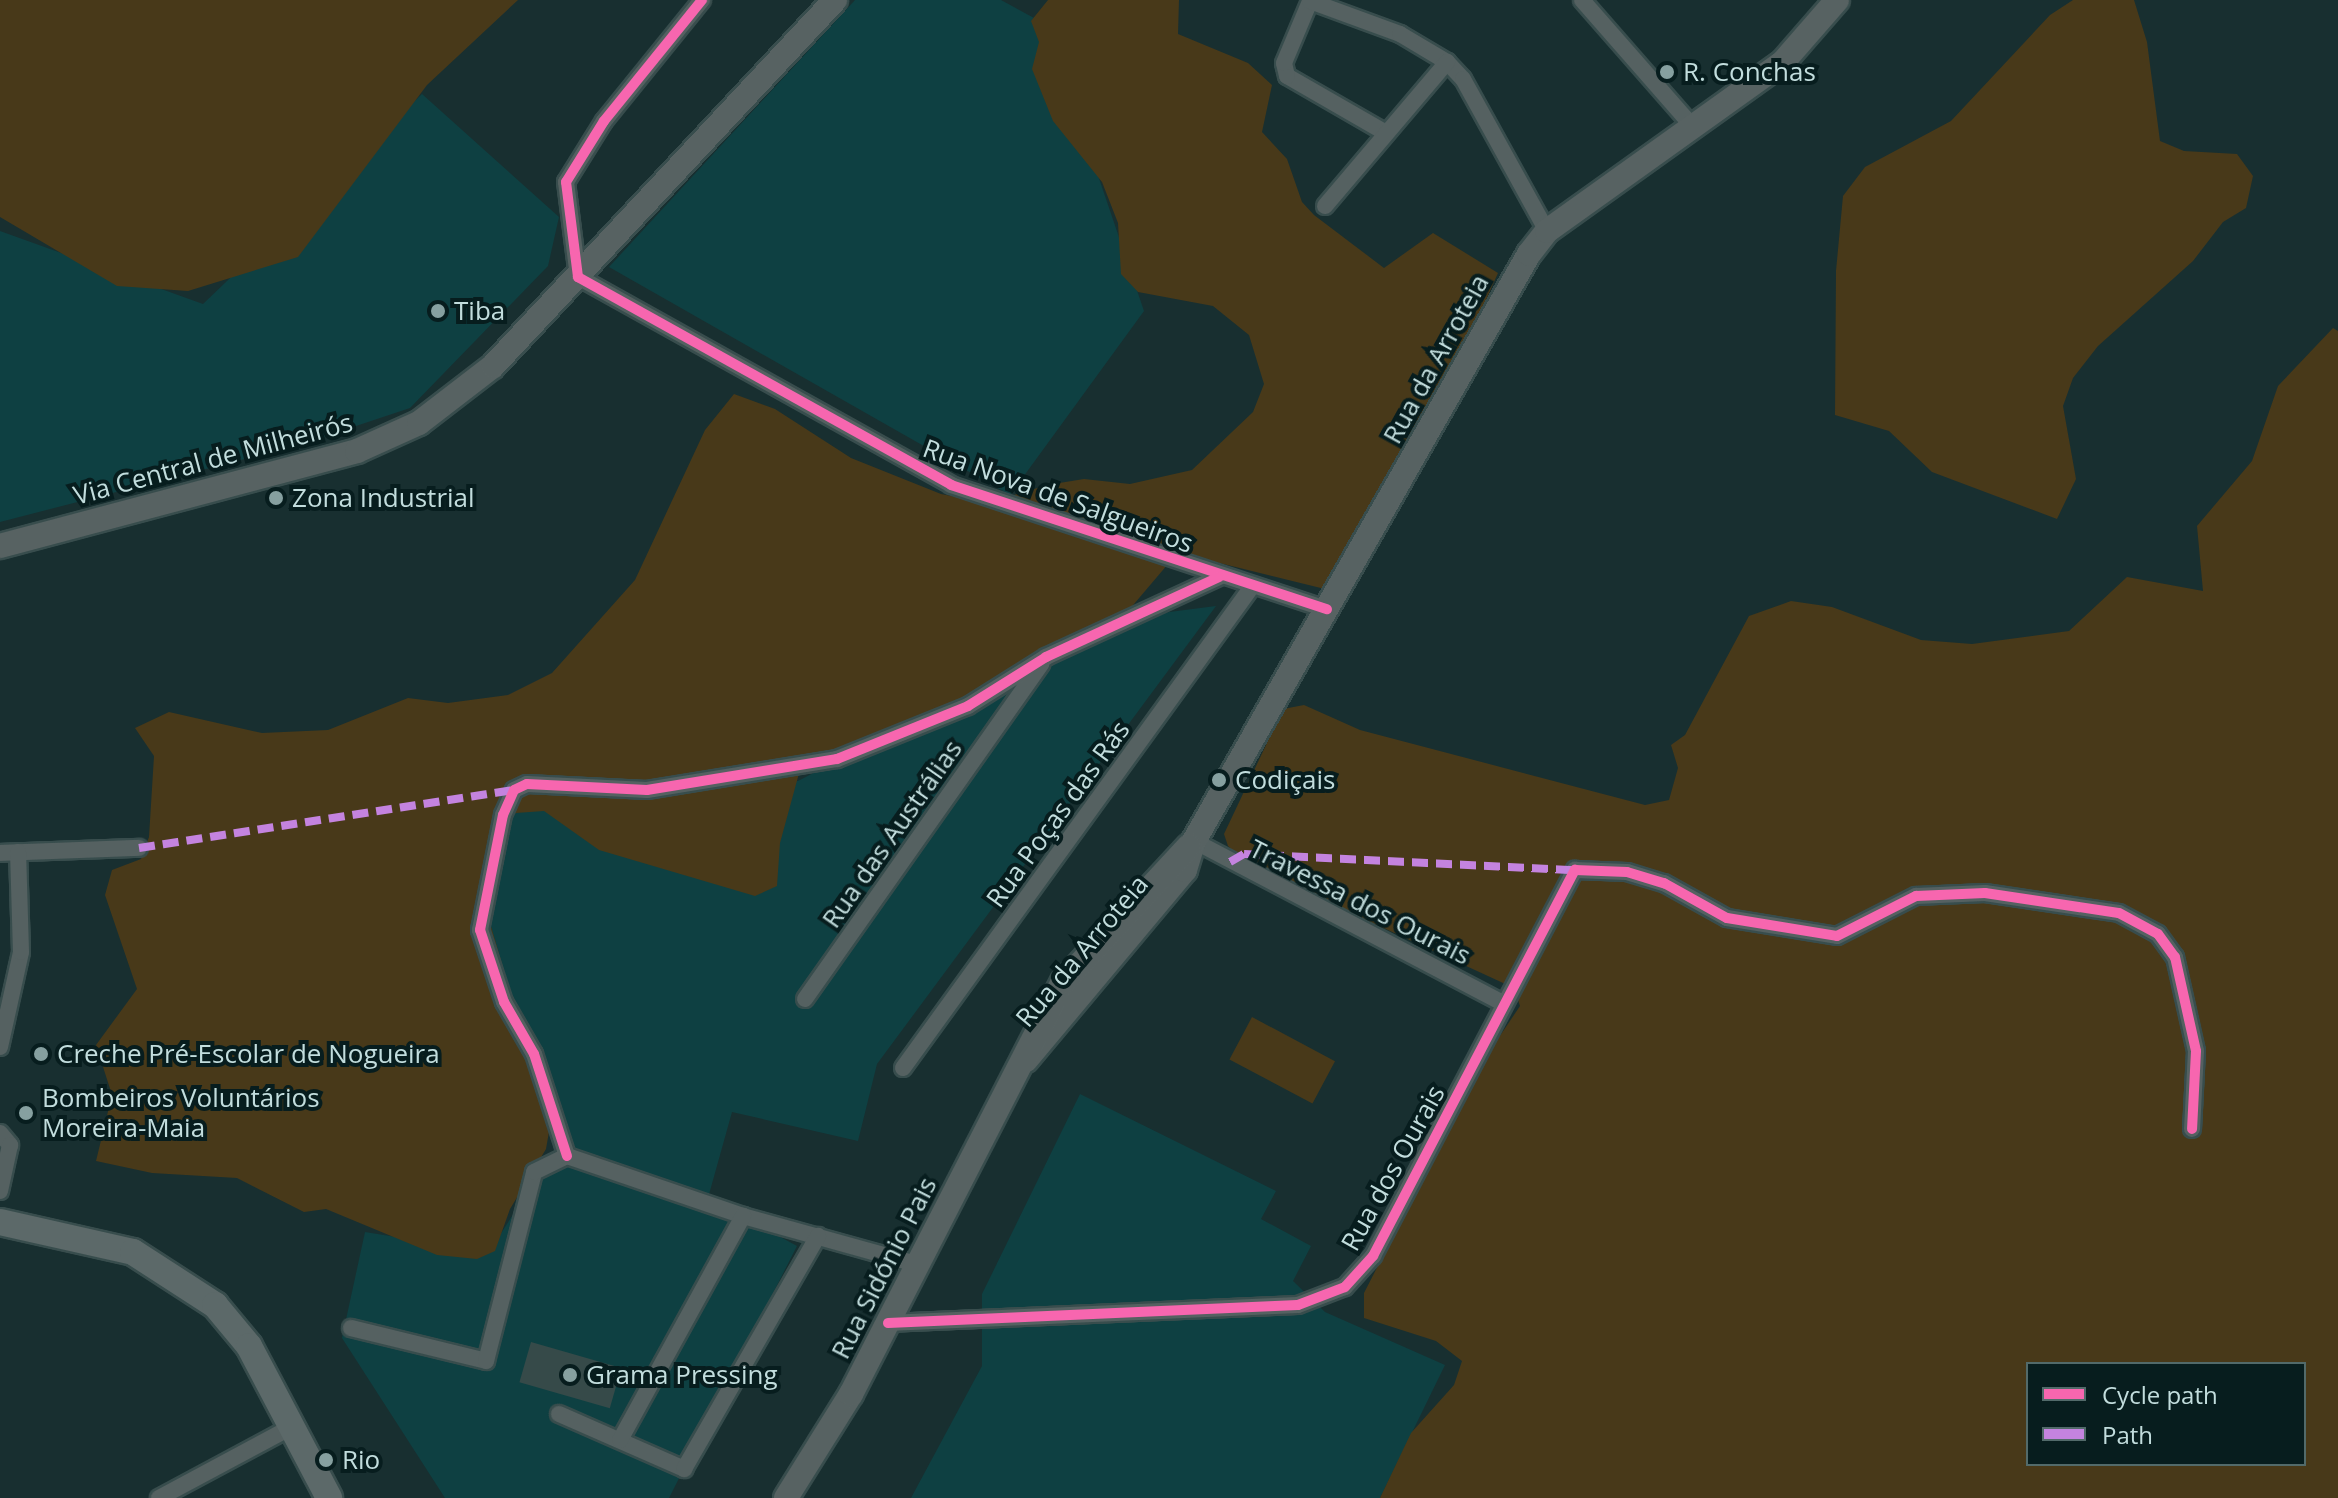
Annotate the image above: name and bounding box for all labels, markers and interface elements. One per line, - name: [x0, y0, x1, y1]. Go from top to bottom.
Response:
- place label: R. Conchas: [1683, 56, 1816, 88]
- marker: R. Conchas: [1658, 63, 1676, 81]
- street label: Rua da Arroteia: [1377, 269, 1495, 449]
- place label: Tiba: [454, 295, 505, 327]
- marker: Tiba: [429, 302, 447, 320]
- street label: Via Central de Milheirós: [70, 407, 356, 511]
- street label: Rua Nova de Salgueiros: [919, 433, 1197, 559]
- place label: Zona Industrial: [292, 482, 475, 514]
- marker: Zona Industrial: [267, 489, 285, 507]
- street label: Rua Poças das Rás: [980, 715, 1136, 913]
- street label: Rua das Austrálias: [816, 734, 968, 934]
- place label: Codiçais: [1235, 764, 1335, 796]
- marker: Codiçais: [1210, 771, 1228, 789]
- street label: Travessa dos Ourais: [1244, 833, 1476, 971]
- street label: Rua da Arroteia: [1009, 869, 1155, 1033]
- place label: Creche Pré-Escolar de Nogueira: [57, 1038, 440, 1070]
- marker: Creche Pré-Escolar de Nogueira: [32, 1045, 50, 1063]
- street label: Rua dos Ourais: [1335, 1080, 1451, 1256]
- place label: Bombeiros Voluntários Moreira-Maia: [42, 1082, 320, 1144]
- marker: Bombeiros Voluntários Moreira-Maia: [17, 1104, 35, 1122]
- street label: Rua Sidónio Pais: [825, 1172, 943, 1364]
- place label: Grama Pressing: [586, 1359, 778, 1391]
- legend: [2026, 1362, 2306, 1466]
- marker: Grama Pressing: [561, 1366, 579, 1384]
- text: Cycle path: [2102, 1378, 2218, 1411]
- text: Path: [2102, 1418, 2153, 1451]
- place label: Rio: [342, 1444, 380, 1476]
- marker: Rio: [317, 1451, 335, 1469]

